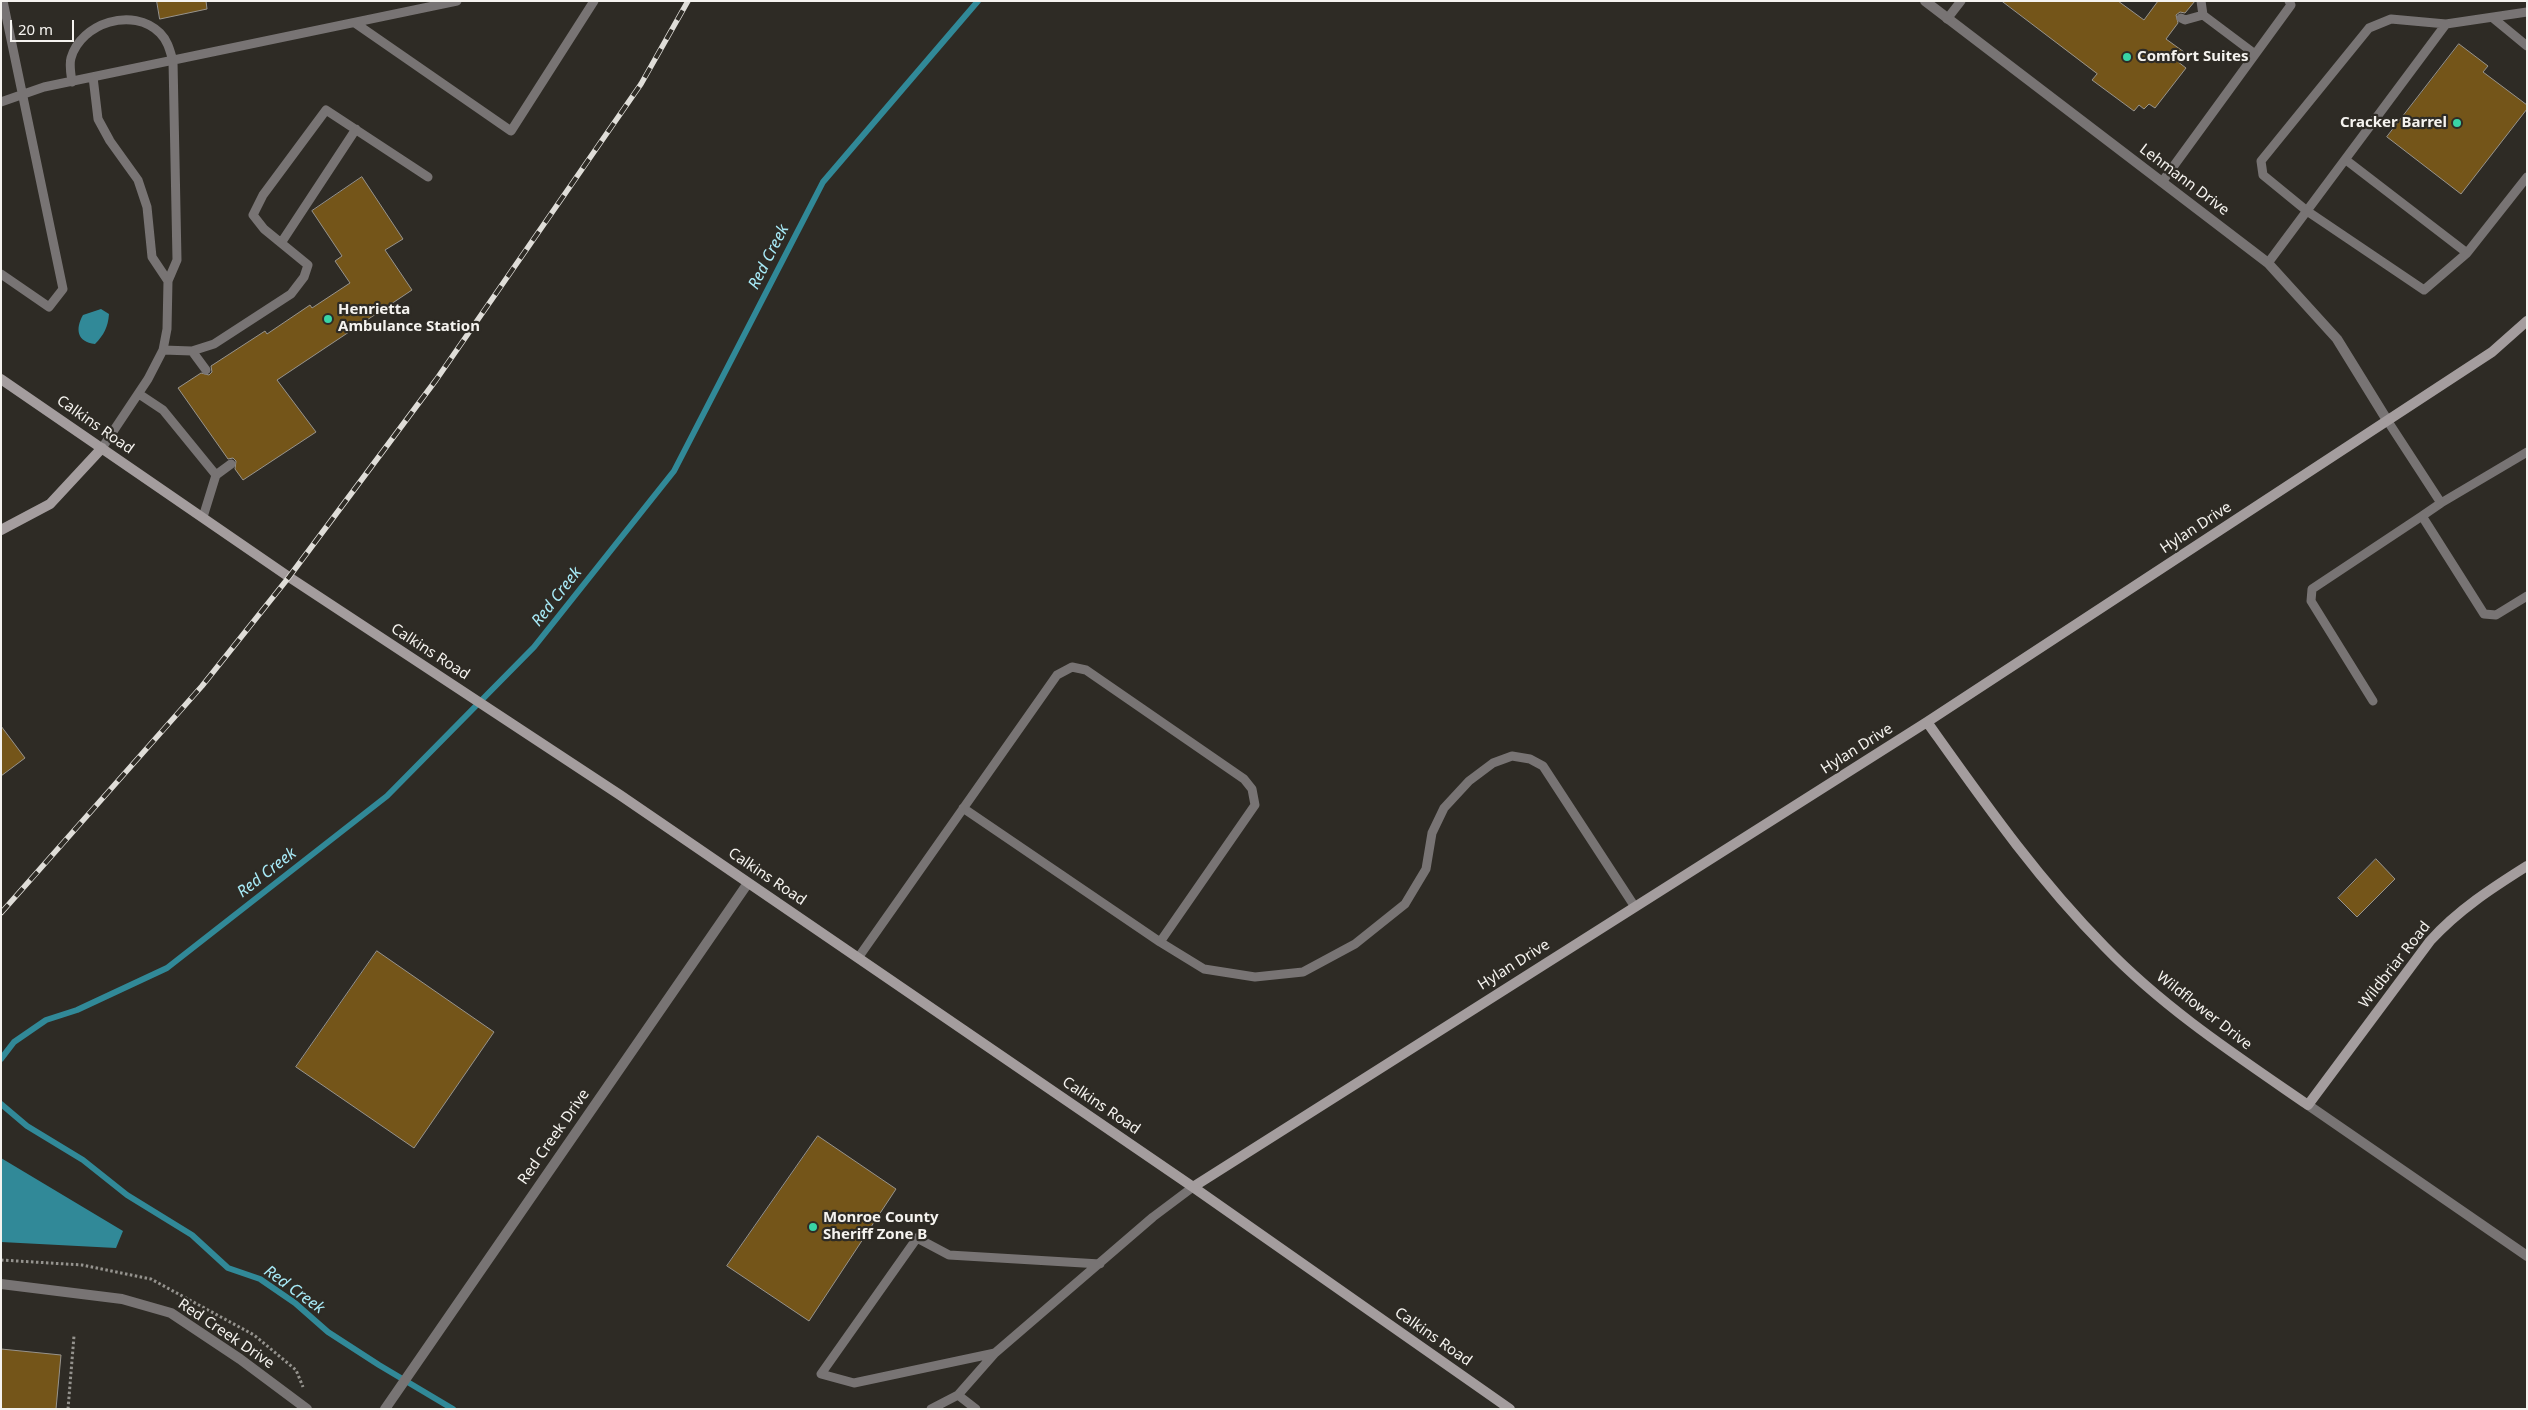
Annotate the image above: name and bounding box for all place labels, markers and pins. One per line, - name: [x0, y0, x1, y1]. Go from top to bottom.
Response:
- place label: Comfort Suites: [2137, 48, 2248, 66]
- marker: Comfort Suites: [2121, 51, 2133, 63]
- place label: Cracker Barrel: [2340, 114, 2447, 132]
- marker: Cracker Barrel: [2451, 117, 2463, 129]
- place label: Henrietta Ambulance Station: [338, 301, 480, 336]
- marker: Henrietta Ambulance Station: [322, 313, 334, 325]
- place label: Monroe County Sheriff Zone B: [823, 1209, 938, 1244]
- marker: Monroe County Sheriff Zone B: [807, 1221, 819, 1233]

